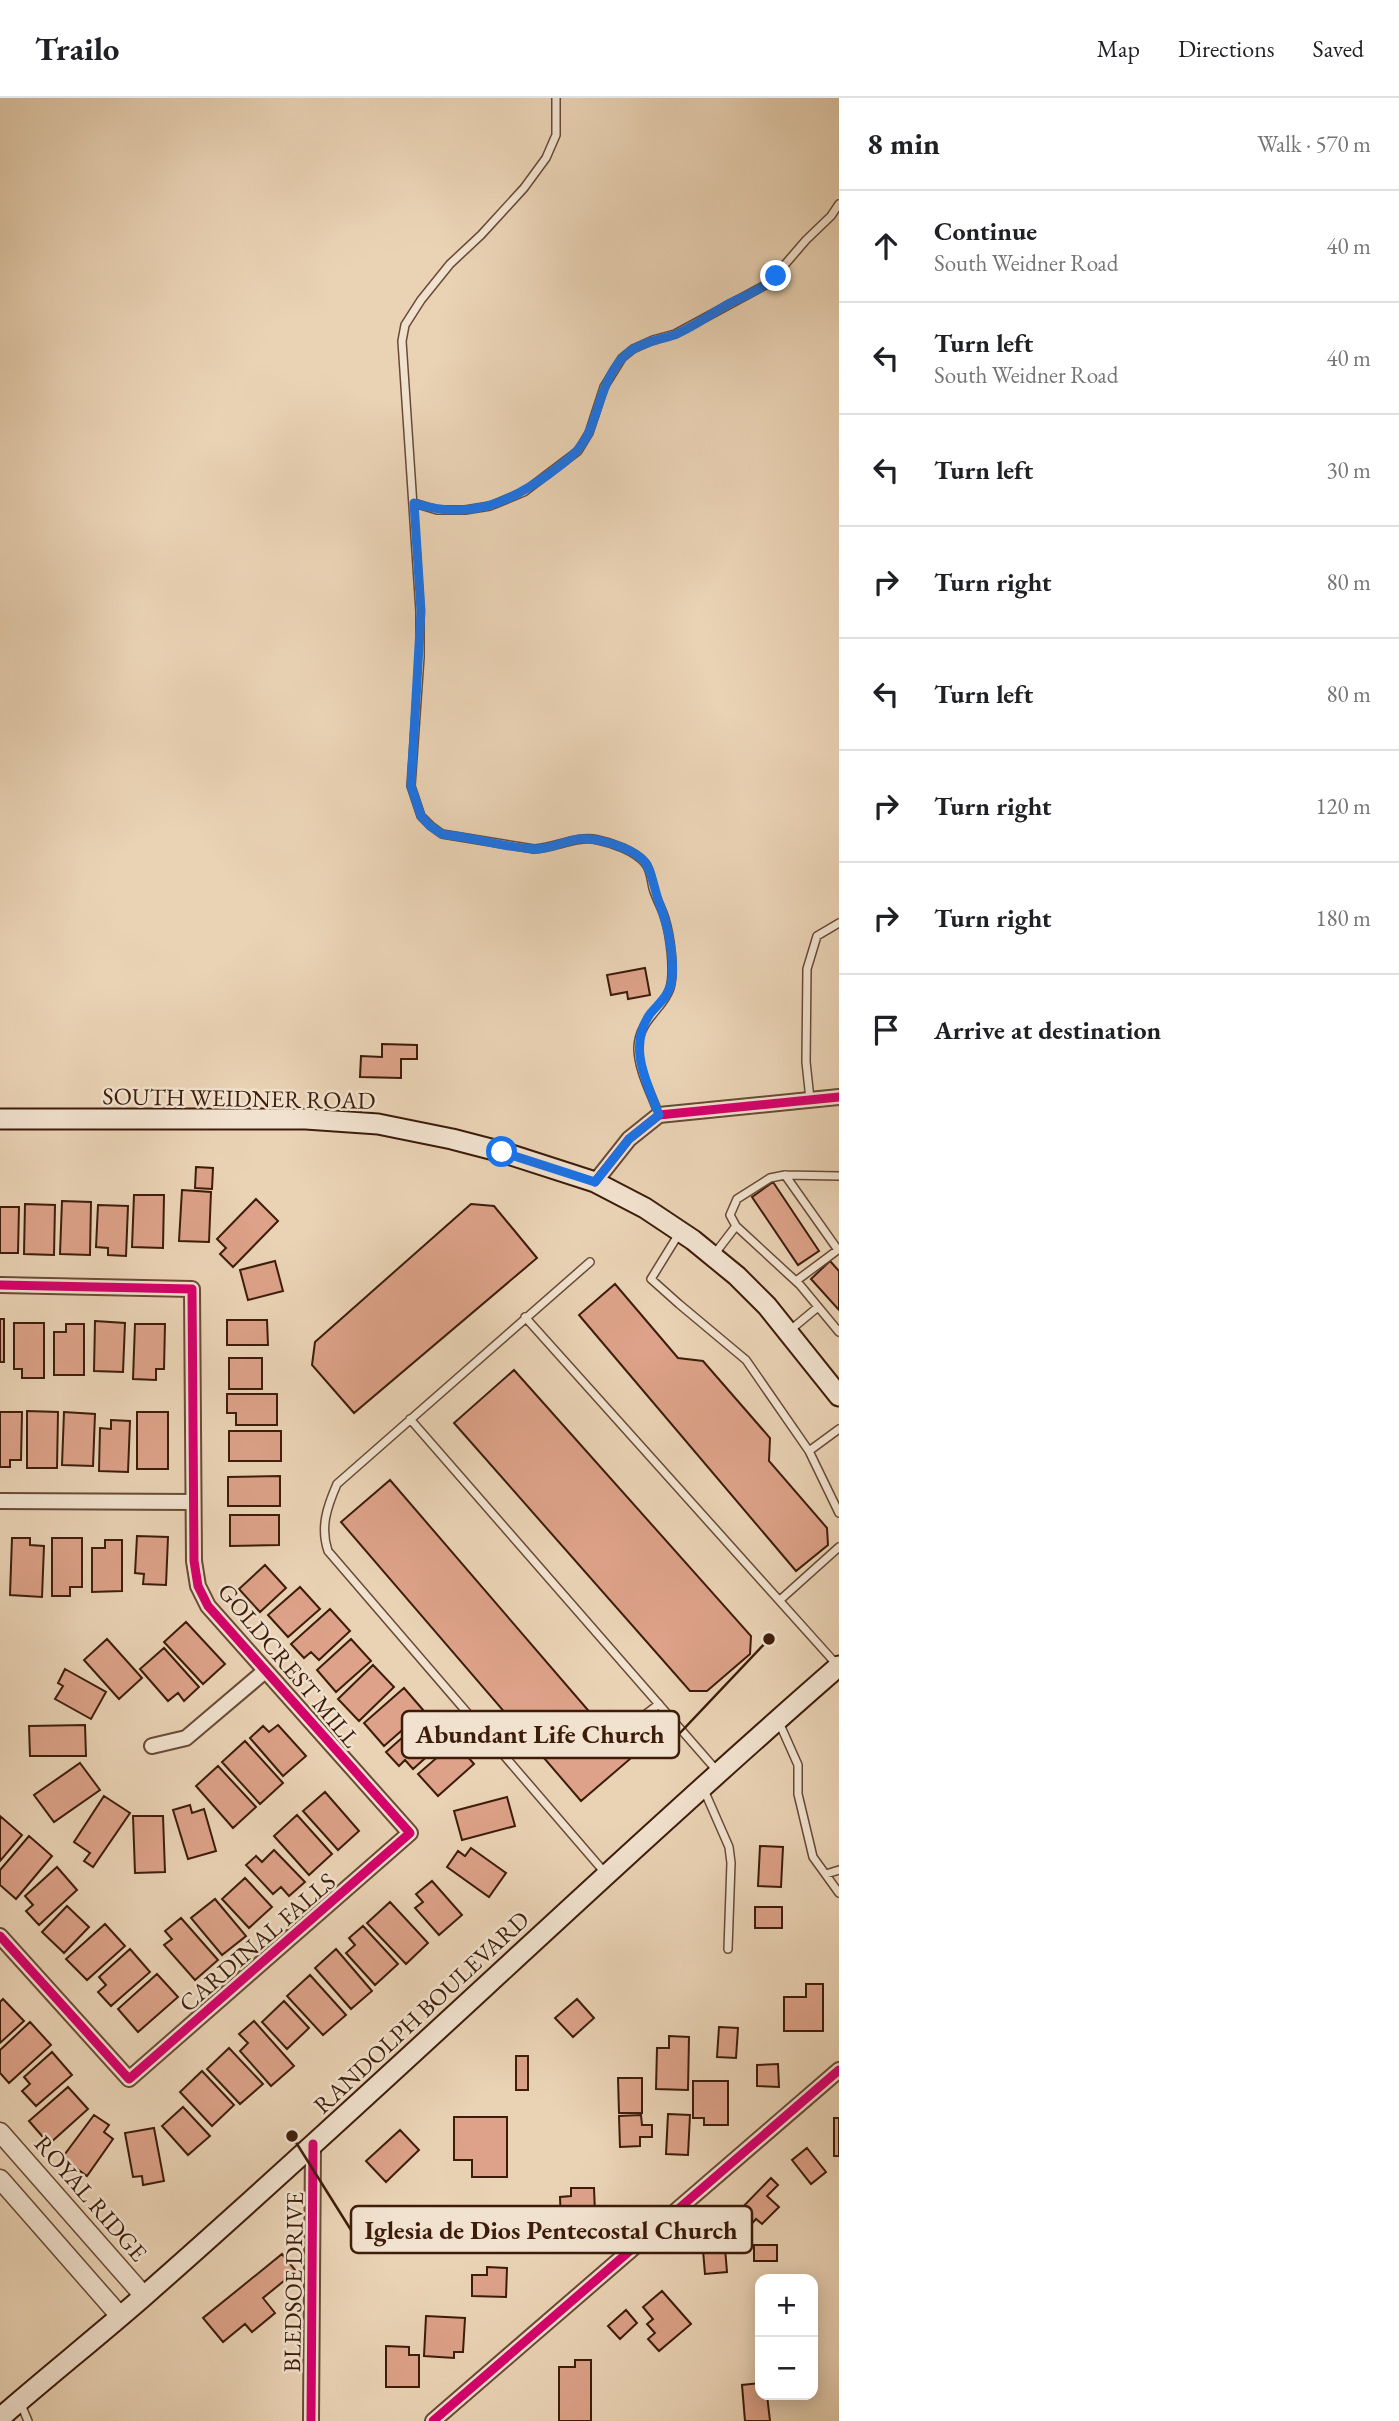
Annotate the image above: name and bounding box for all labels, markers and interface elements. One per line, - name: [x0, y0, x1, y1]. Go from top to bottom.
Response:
- text: Trailo: [35, 27, 119, 70]
- text: Map: [1097, 33, 1140, 64]
- text: Directions: [1178, 33, 1275, 64]
- text: Saved: [1313, 33, 1364, 64]
- text: 8 min: [867, 124, 940, 163]
- text: Walk · 570 m: [1257, 129, 1371, 159]
- text: Continue: [934, 214, 1037, 248]
- icon: ahead: [867, 227, 905, 265]
- text: 40 m: [1326, 231, 1371, 261]
- text: South Weidner Road: [934, 248, 1118, 278]
- route end: [760, 260, 791, 291]
- text: Turn left: [934, 326, 1033, 360]
- icon: left: [867, 339, 905, 377]
- text: 40 m: [1326, 343, 1371, 373]
- text: South Weidner Road: [934, 360, 1118, 390]
- icon: left: [867, 451, 905, 489]
- text: Turn left: [934, 453, 1033, 487]
- text: 30 m: [1326, 455, 1371, 485]
- icon: right: [867, 563, 905, 601]
- text: Turn right: [934, 565, 1052, 599]
- text: 80 m: [1326, 567, 1371, 597]
- icon: left: [867, 675, 905, 713]
- text: Turn left: [934, 677, 1033, 711]
- text: 80 m: [1326, 679, 1371, 709]
- icon: right: [867, 787, 905, 825]
- text: Turn right: [934, 789, 1052, 823]
- text: 120 m: [1315, 791, 1371, 821]
- icon: right: [867, 899, 905, 937]
- text: Turn right: [934, 901, 1052, 935]
- text: 180 m: [1315, 903, 1371, 933]
- icon: arrive: [867, 1011, 905, 1049]
- text: Arrive at destination: [934, 1013, 1161, 1047]
- street label: SOUTH WEIDNER ROAD: [102, 1080, 376, 1116]
- route start: [486, 1136, 517, 1167]
- street label: GOLDCREST MILL: [211, 1576, 367, 1754]
- callout: Abundant Life Church: [402, 1711, 679, 1758]
- text: Abundant Life Church: [414, 1717, 665, 1751]
- street label: CARDINAL FALLS: [172, 1865, 342, 2019]
- street label: RANDOLPH BOULEVARD: [307, 1904, 535, 2120]
- street label: ROYAL RIDGE: [28, 2128, 154, 2268]
- street label: BLEDSOE DRIVE: [276, 2191, 310, 2373]
- callout: Iglesia de Dios Pentecostal Church: [351, 2206, 752, 2253]
- text: Iglesia de Dios Pentecostal Church: [364, 2213, 738, 2247]
- map controls: [755, 2274, 818, 2400]
- button: +: [755, 2274, 818, 2337]
- button: −: [755, 2337, 818, 2400]

